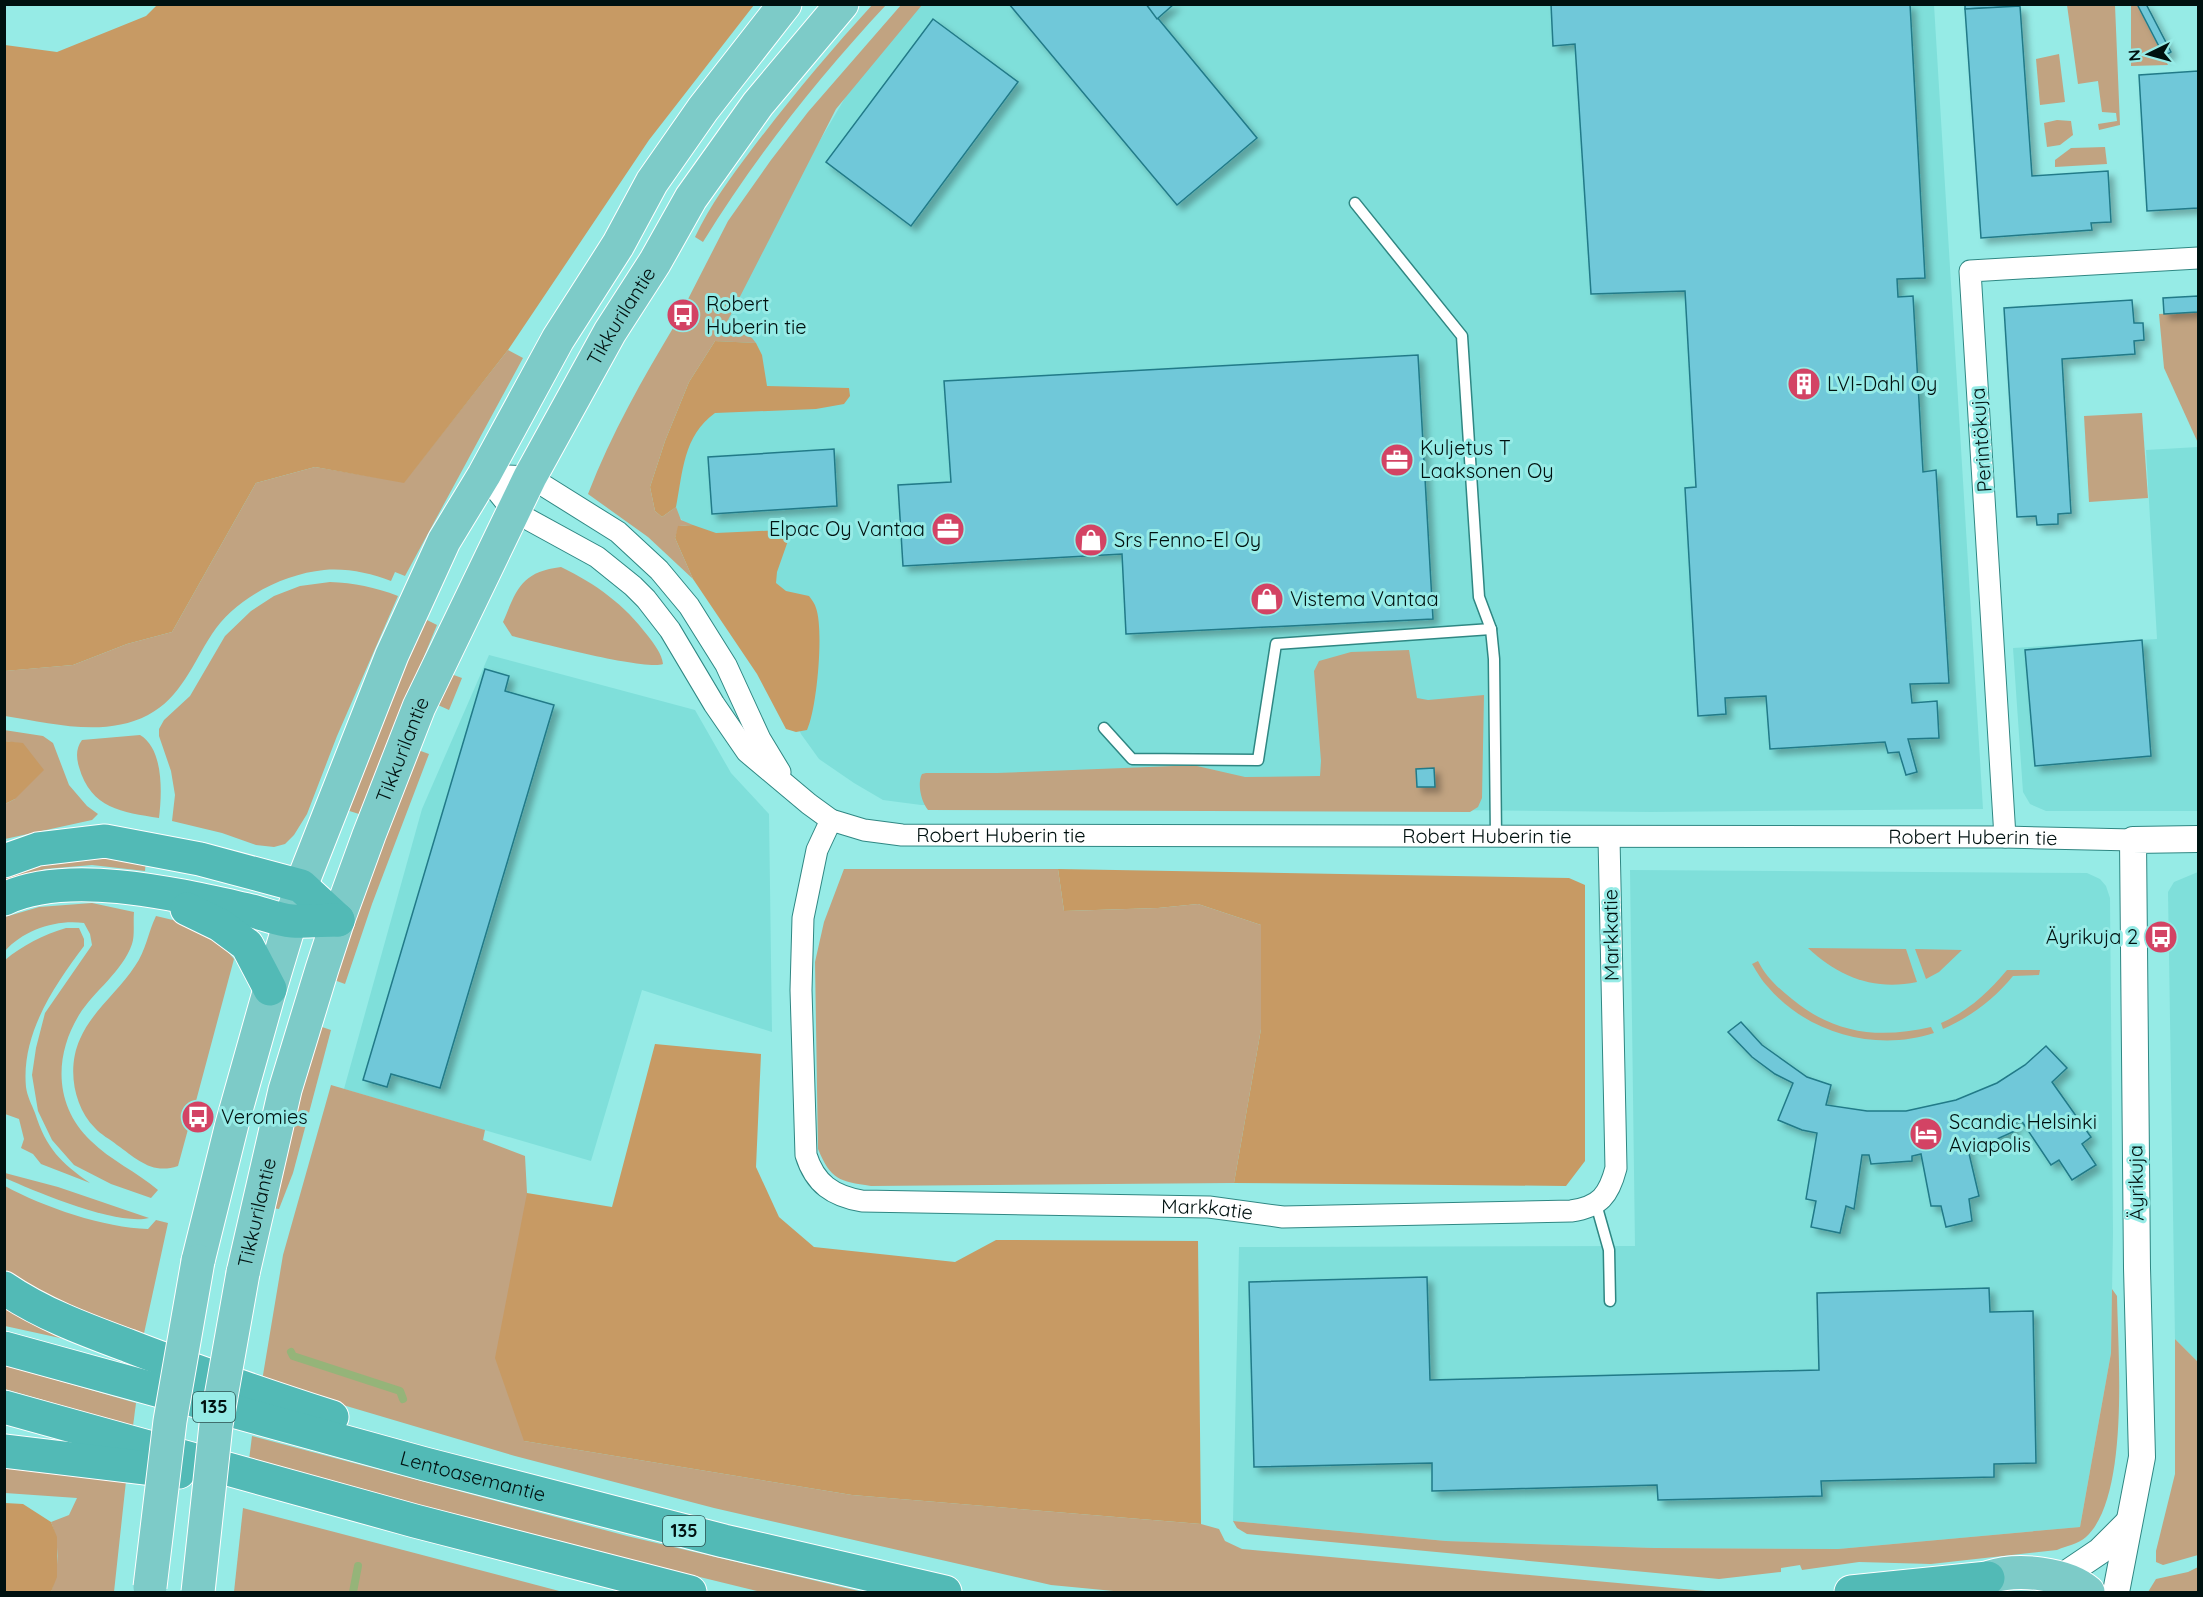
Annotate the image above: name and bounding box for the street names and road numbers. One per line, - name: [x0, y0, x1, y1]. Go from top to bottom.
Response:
- street label: Tikkurilantie: [581, 262, 661, 370]
- street label: Perintökuja: [1964, 387, 1997, 493]
- street label: Tikkurilantie: [370, 692, 434, 806]
- street label: Robert Huberin tie: [916, 822, 1086, 847]
- street label: Robert Huberin tie: [1402, 823, 1572, 848]
- street label: Robert Huberin tie: [1888, 824, 2058, 850]
- street label: Markkatie: [1597, 889, 1624, 981]
- street label: Äyrikuja: [2122, 1145, 2149, 1221]
- street label: Tikkurilantie: [232, 1155, 281, 1270]
- street label: Markkatie: [1161, 1193, 1255, 1225]
- road number: 135: [193, 1392, 235, 1422]
- street label: Lentoasemantie: [397, 1445, 548, 1507]
- road number: 135: [663, 1516, 705, 1546]

